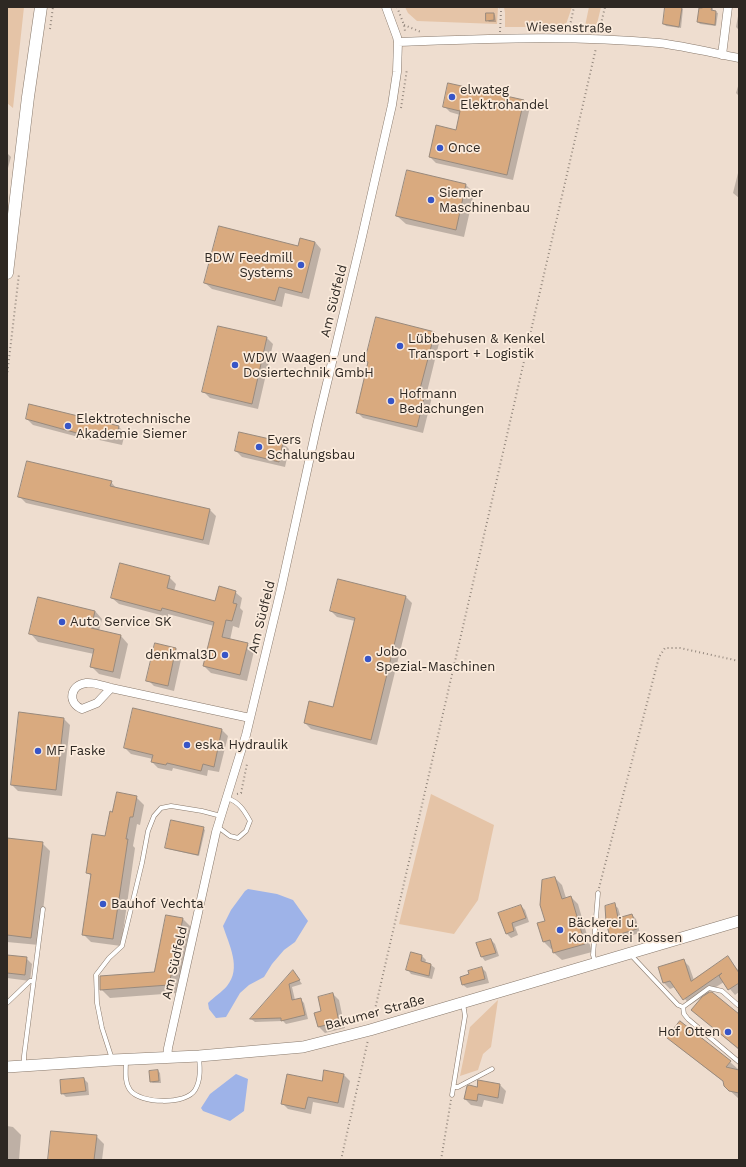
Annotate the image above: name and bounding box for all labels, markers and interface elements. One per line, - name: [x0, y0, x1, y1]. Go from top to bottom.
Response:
- street label: Wiesenstraße: [526, 19, 612, 37]
- place label: elwateg Elektrohandel: [460, 82, 549, 113]
- marker: elwateg Elektrohandel: [447, 92, 457, 102]
- place label: Once: [448, 140, 480, 156]
- marker: Once: [435, 143, 445, 153]
- place label: Siemer Maschinenbau: [439, 185, 530, 216]
- marker: Siemer Maschinenbau: [426, 195, 436, 205]
- place label: BDW Feedmill Systems: [204, 250, 293, 281]
- marker: BDW Feedmill Systems: [296, 260, 306, 270]
- street label: Am Südfeld: [317, 263, 351, 339]
- place label: Lübbehusen & Kenkel Transport + Logistik: [408, 331, 545, 362]
- marker: Lübbehusen & Kenkel Transport + Logistik: [395, 341, 405, 351]
- place label: WDW Waagen- und Dosiertechnik GmbH: [243, 350, 374, 381]
- marker: WDW Waagen- und Dosiertechnik GmbH: [230, 360, 240, 370]
- place label: Hofmann Bedachungen: [399, 386, 484, 417]
- marker: Hofmann Bedachungen: [386, 396, 396, 406]
- place label: Elektrotechnische Akademie Siemer: [76, 411, 191, 442]
- marker: Elektrotechnische Akademie Siemer: [63, 421, 73, 431]
- place label: Evers Schalungsbau: [267, 432, 355, 463]
- marker: Evers Schalungsbau: [254, 442, 264, 452]
- street label: Am Südfeld: [245, 579, 279, 655]
- place label: Auto Service SK: [70, 614, 172, 630]
- marker: Auto Service SK: [57, 617, 67, 627]
- place label: Jobo Spezial-Maschinen: [376, 644, 495, 675]
- place label: denkmal3D: [145, 647, 217, 663]
- marker: denkmal3D: [220, 650, 230, 660]
- marker: Jobo Spezial-Maschinen: [363, 654, 373, 664]
- place label: eska Hydraulik: [195, 737, 288, 753]
- marker: eska Hydraulik: [182, 740, 192, 750]
- place label: MF Faske: [46, 743, 106, 759]
- marker: MF Faske: [33, 746, 43, 756]
- place label: Bauhof Vechta: [111, 896, 204, 912]
- marker: Bauhof Vechta: [98, 899, 108, 909]
- place label: Bäckerei u. Konditorei Kossen: [568, 915, 682, 946]
- street label: Am Südfeld: [159, 925, 191, 1001]
- marker: Bäckerei u. Konditorei Kossen: [555, 925, 565, 935]
- street label: Bakumer Straße: [323, 992, 427, 1034]
- place label: Hof Otten: [658, 1024, 720, 1040]
- marker: Hof Otten: [723, 1027, 733, 1037]

